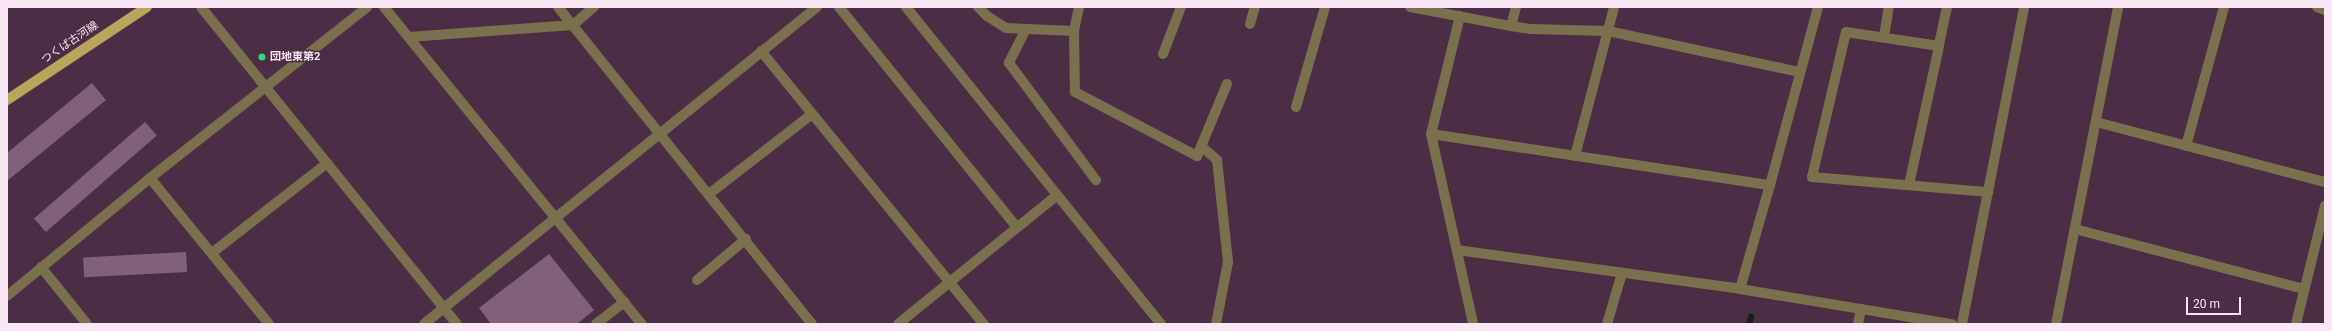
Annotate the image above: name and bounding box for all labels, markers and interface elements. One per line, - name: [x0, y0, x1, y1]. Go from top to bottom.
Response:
- street label: つくば古河線: [39, 19, 101, 67]
- place label: 団地東第2: [270, 50, 320, 64]
- marker: 団地東第2: [257, 52, 267, 62]
- scale bar: [2188, 289, 2243, 315]
- text: 20 m: [2193, 297, 2220, 311]

